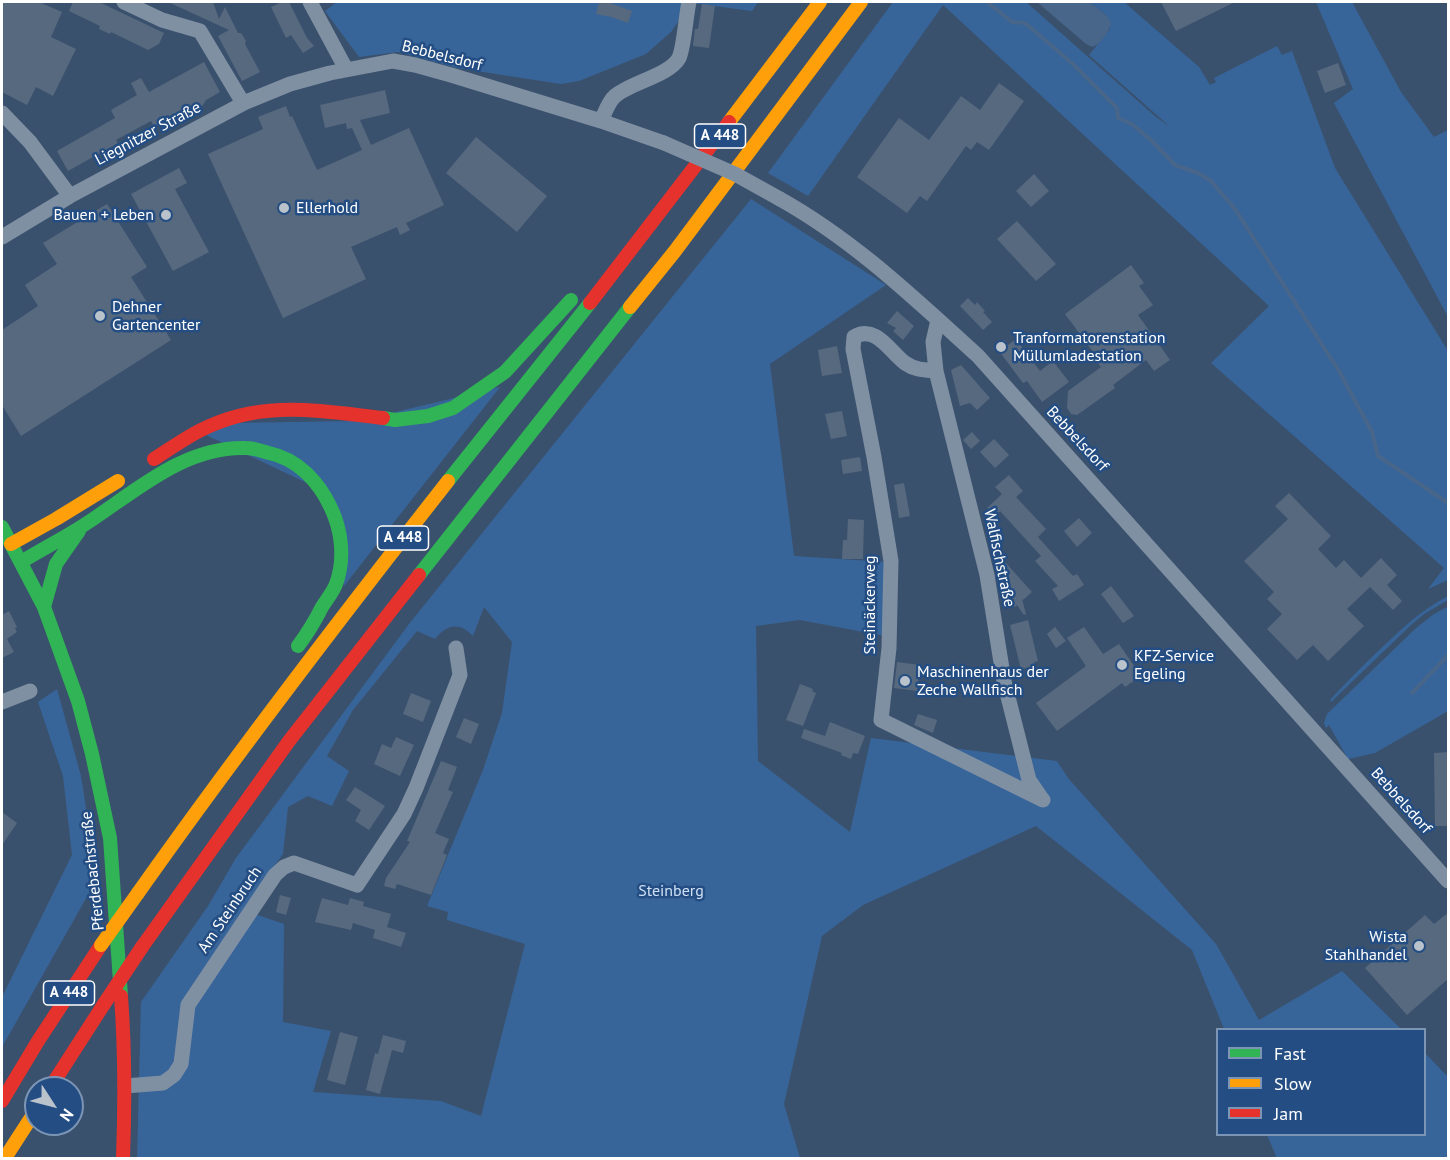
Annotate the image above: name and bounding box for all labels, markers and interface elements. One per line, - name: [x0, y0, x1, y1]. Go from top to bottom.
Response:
- street label: Bebbelsdorf: [400, 37, 484, 75]
- street label: Liegnitzer Straße: [92, 98, 204, 170]
- road number: A 448: [694, 124, 746, 148]
- place label: Ellerhold: [296, 198, 358, 218]
- marker: Ellerhold: [277, 201, 291, 215]
- place label: Bauen + Leben: [54, 205, 154, 225]
- marker: Bauen + Leben: [159, 208, 173, 222]
- place label: Dehner Gartencenter: [112, 297, 200, 335]
- marker: Dehner Gartencenter: [93, 309, 107, 323]
- place label: Tranformatorenstation Müllumladestation: [1013, 328, 1165, 366]
- marker: Tranformatorenstation Müllumladestation: [994, 340, 1008, 354]
- street label: Bebbelsdorf: [1042, 402, 1112, 476]
- street label: Walfischstraße: [979, 507, 1019, 609]
- road number: A 448: [378, 526, 428, 550]
- street label: Steinäckerweg: [860, 555, 880, 655]
- place label: KFZ-Service Egeling: [1134, 646, 1214, 684]
- marker: KFZ-Service Egeling: [1115, 658, 1129, 672]
- place label: Maschinenhaus der Zeche Wallfisch: [917, 662, 1049, 700]
- marker: Maschinenhaus der Zeche Wallfisch: [898, 674, 912, 688]
- street label: Bebbelsdorf: [1366, 764, 1436, 838]
- street label: Pferdebachstraße: [77, 810, 109, 932]
- street label: Am Steinbruch: [194, 863, 266, 957]
- park label: Steinberg: [638, 881, 704, 901]
- place label: Wista Stahlhandel: [1325, 927, 1407, 965]
- marker: Wista Stahlhandel: [1412, 939, 1426, 953]
- road number: A 448: [44, 981, 94, 1005]
- legend: [1216, 1028, 1426, 1136]
- text: Fast: [1274, 1042, 1306, 1065]
- text: Slow: [1274, 1072, 1312, 1095]
- north arrow: [24, 1076, 84, 1136]
- text: Jam: [1274, 1102, 1303, 1125]
- text: N: [56, 1105, 78, 1126]

